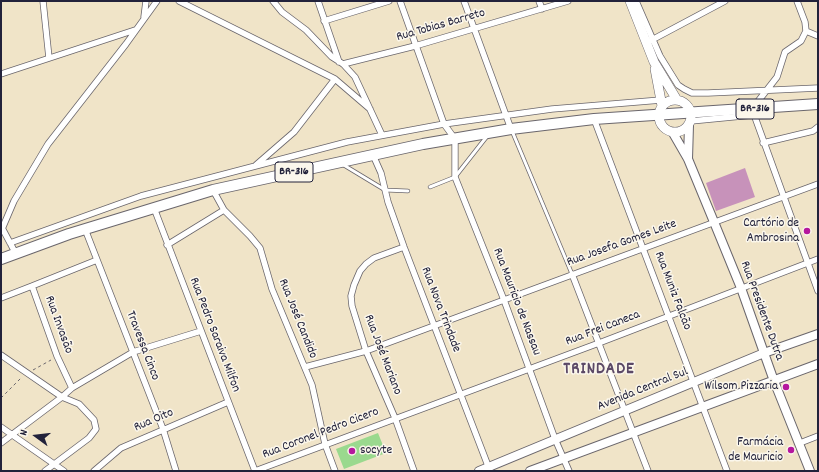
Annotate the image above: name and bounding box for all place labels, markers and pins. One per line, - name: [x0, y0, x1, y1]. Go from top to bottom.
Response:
- place label: Cartório de Ambrosina: [743, 216, 799, 247]
- marker: Cartório de Ambrosina: [802, 226, 812, 236]
- place label: Wilsom Pizzaria: [704, 379, 778, 395]
- marker: Wilsom Pizzaria: [781, 382, 791, 392]
- place label: Farmácia de Mauricio: [728, 435, 783, 466]
- place label: socyte: [360, 443, 392, 459]
- marker: Farmácia de Mauricio: [786, 445, 796, 455]
- marker: socyte: [347, 446, 357, 456]

